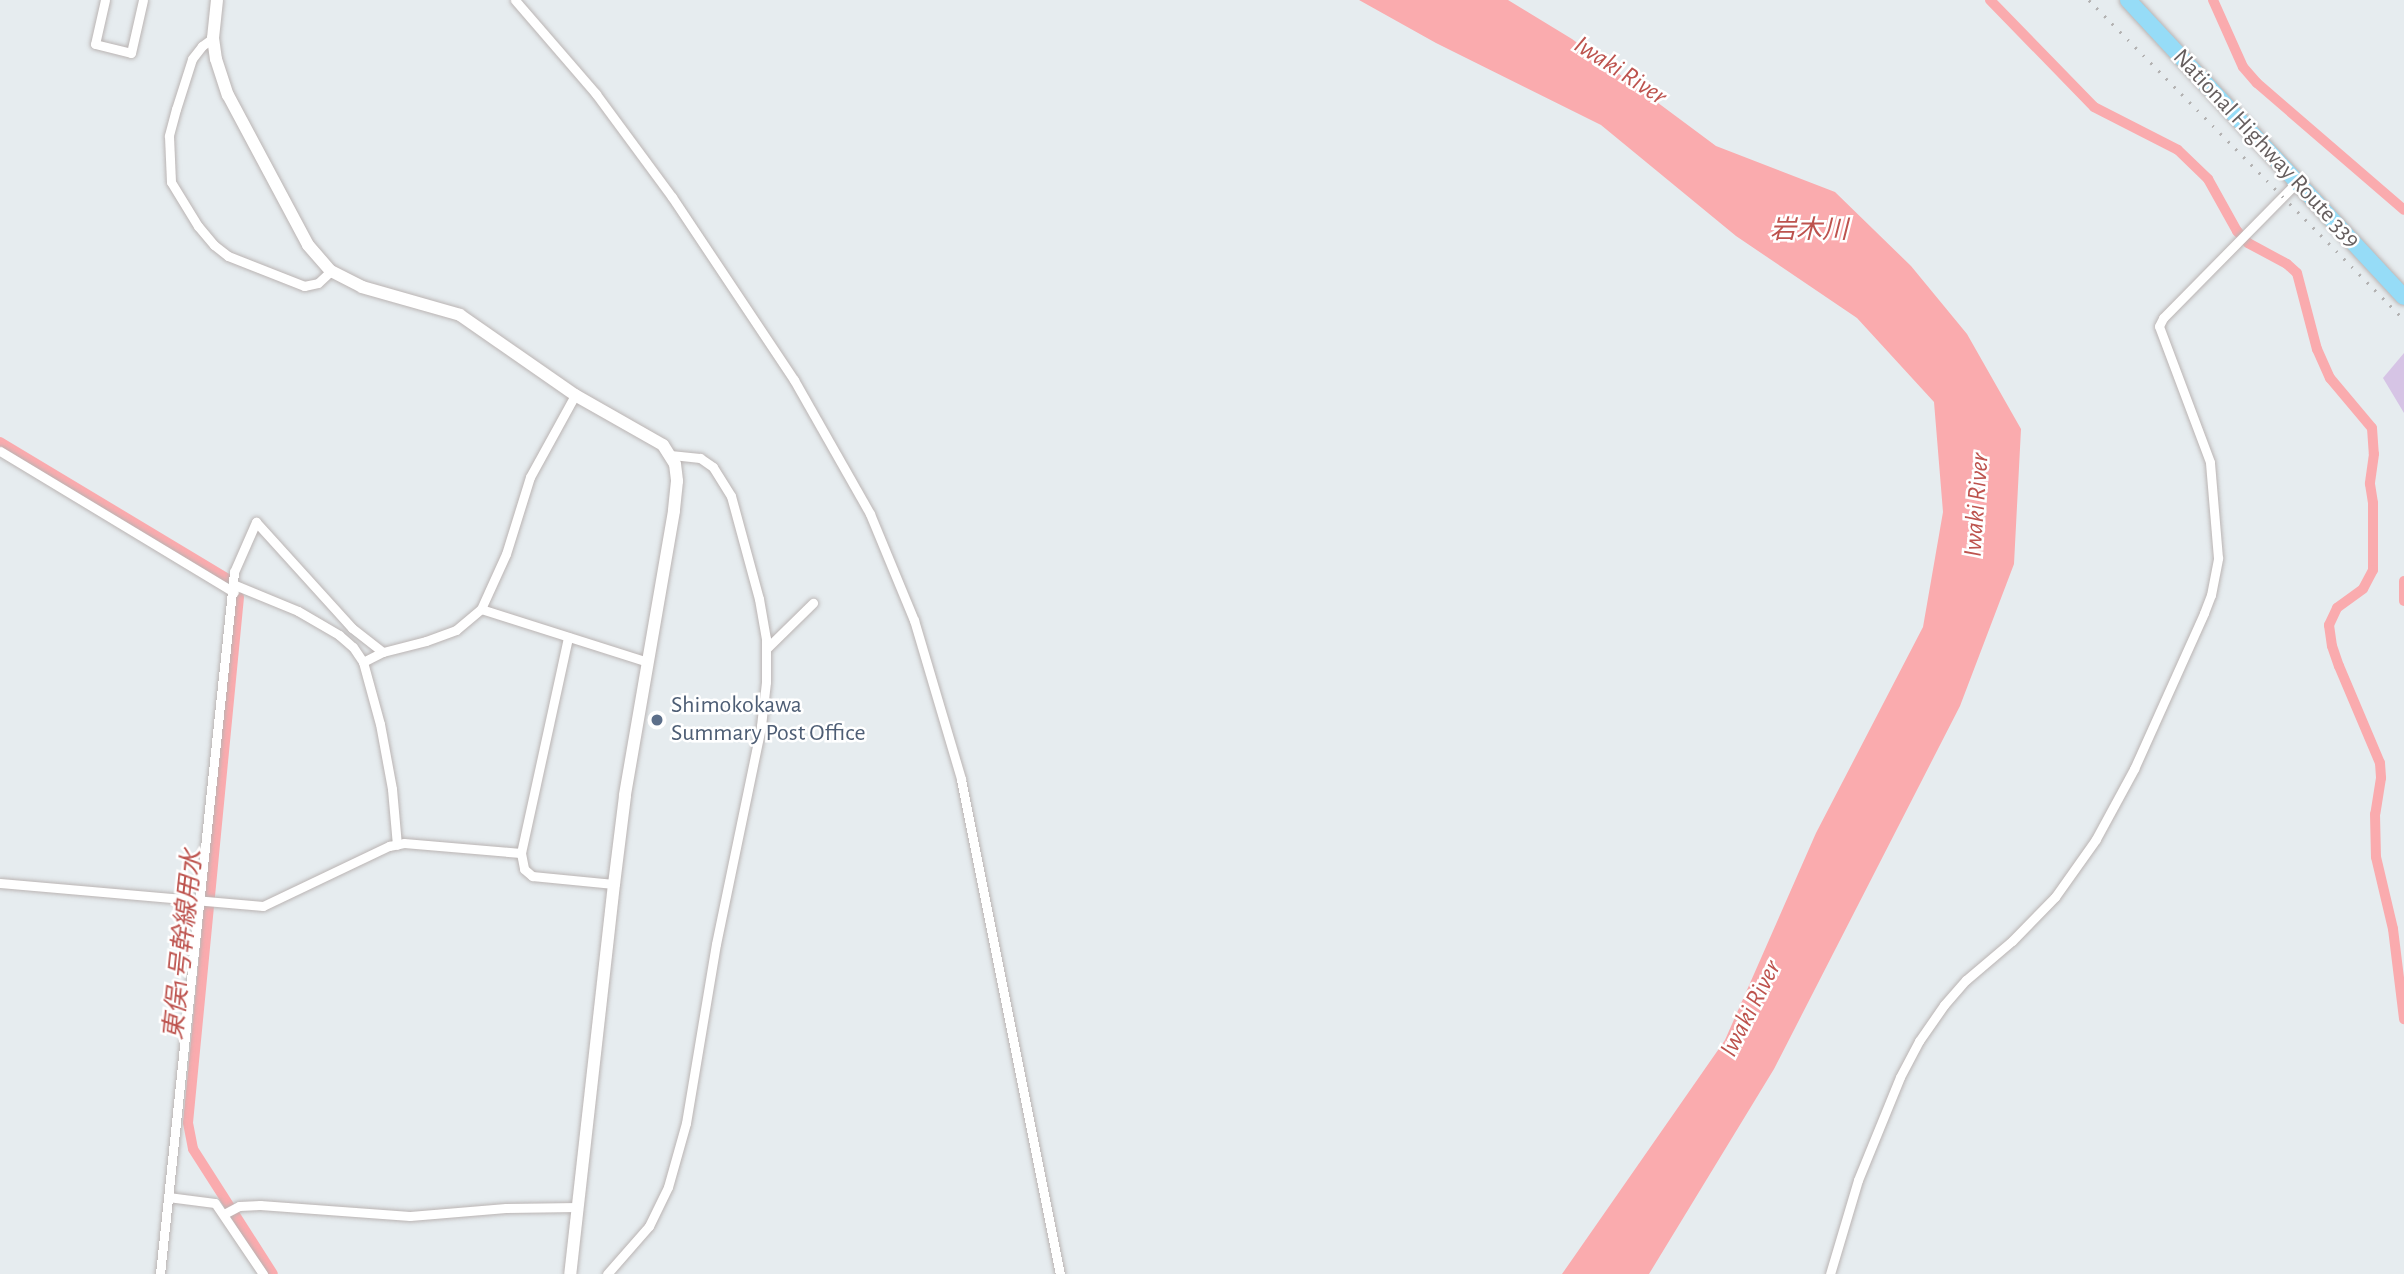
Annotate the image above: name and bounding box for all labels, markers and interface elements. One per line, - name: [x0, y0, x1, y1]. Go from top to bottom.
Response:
- water label: Iwaki River: [1568, 30, 1672, 112]
- street label: National Highway Route 339: [2166, 43, 2366, 255]
- water label: 岩木川: [1770, 215, 1848, 247]
- water label: Iwaki River: [1958, 452, 1996, 558]
- place label: Shimokokawa Summary Post Office: [671, 692, 865, 748]
- marker: Shimokokawa Summary Post Office: [649, 712, 665, 728]
- water label: 東俣1号幹線用水: [159, 848, 209, 1042]
- water label: Iwaki River: [1713, 956, 1789, 1062]

